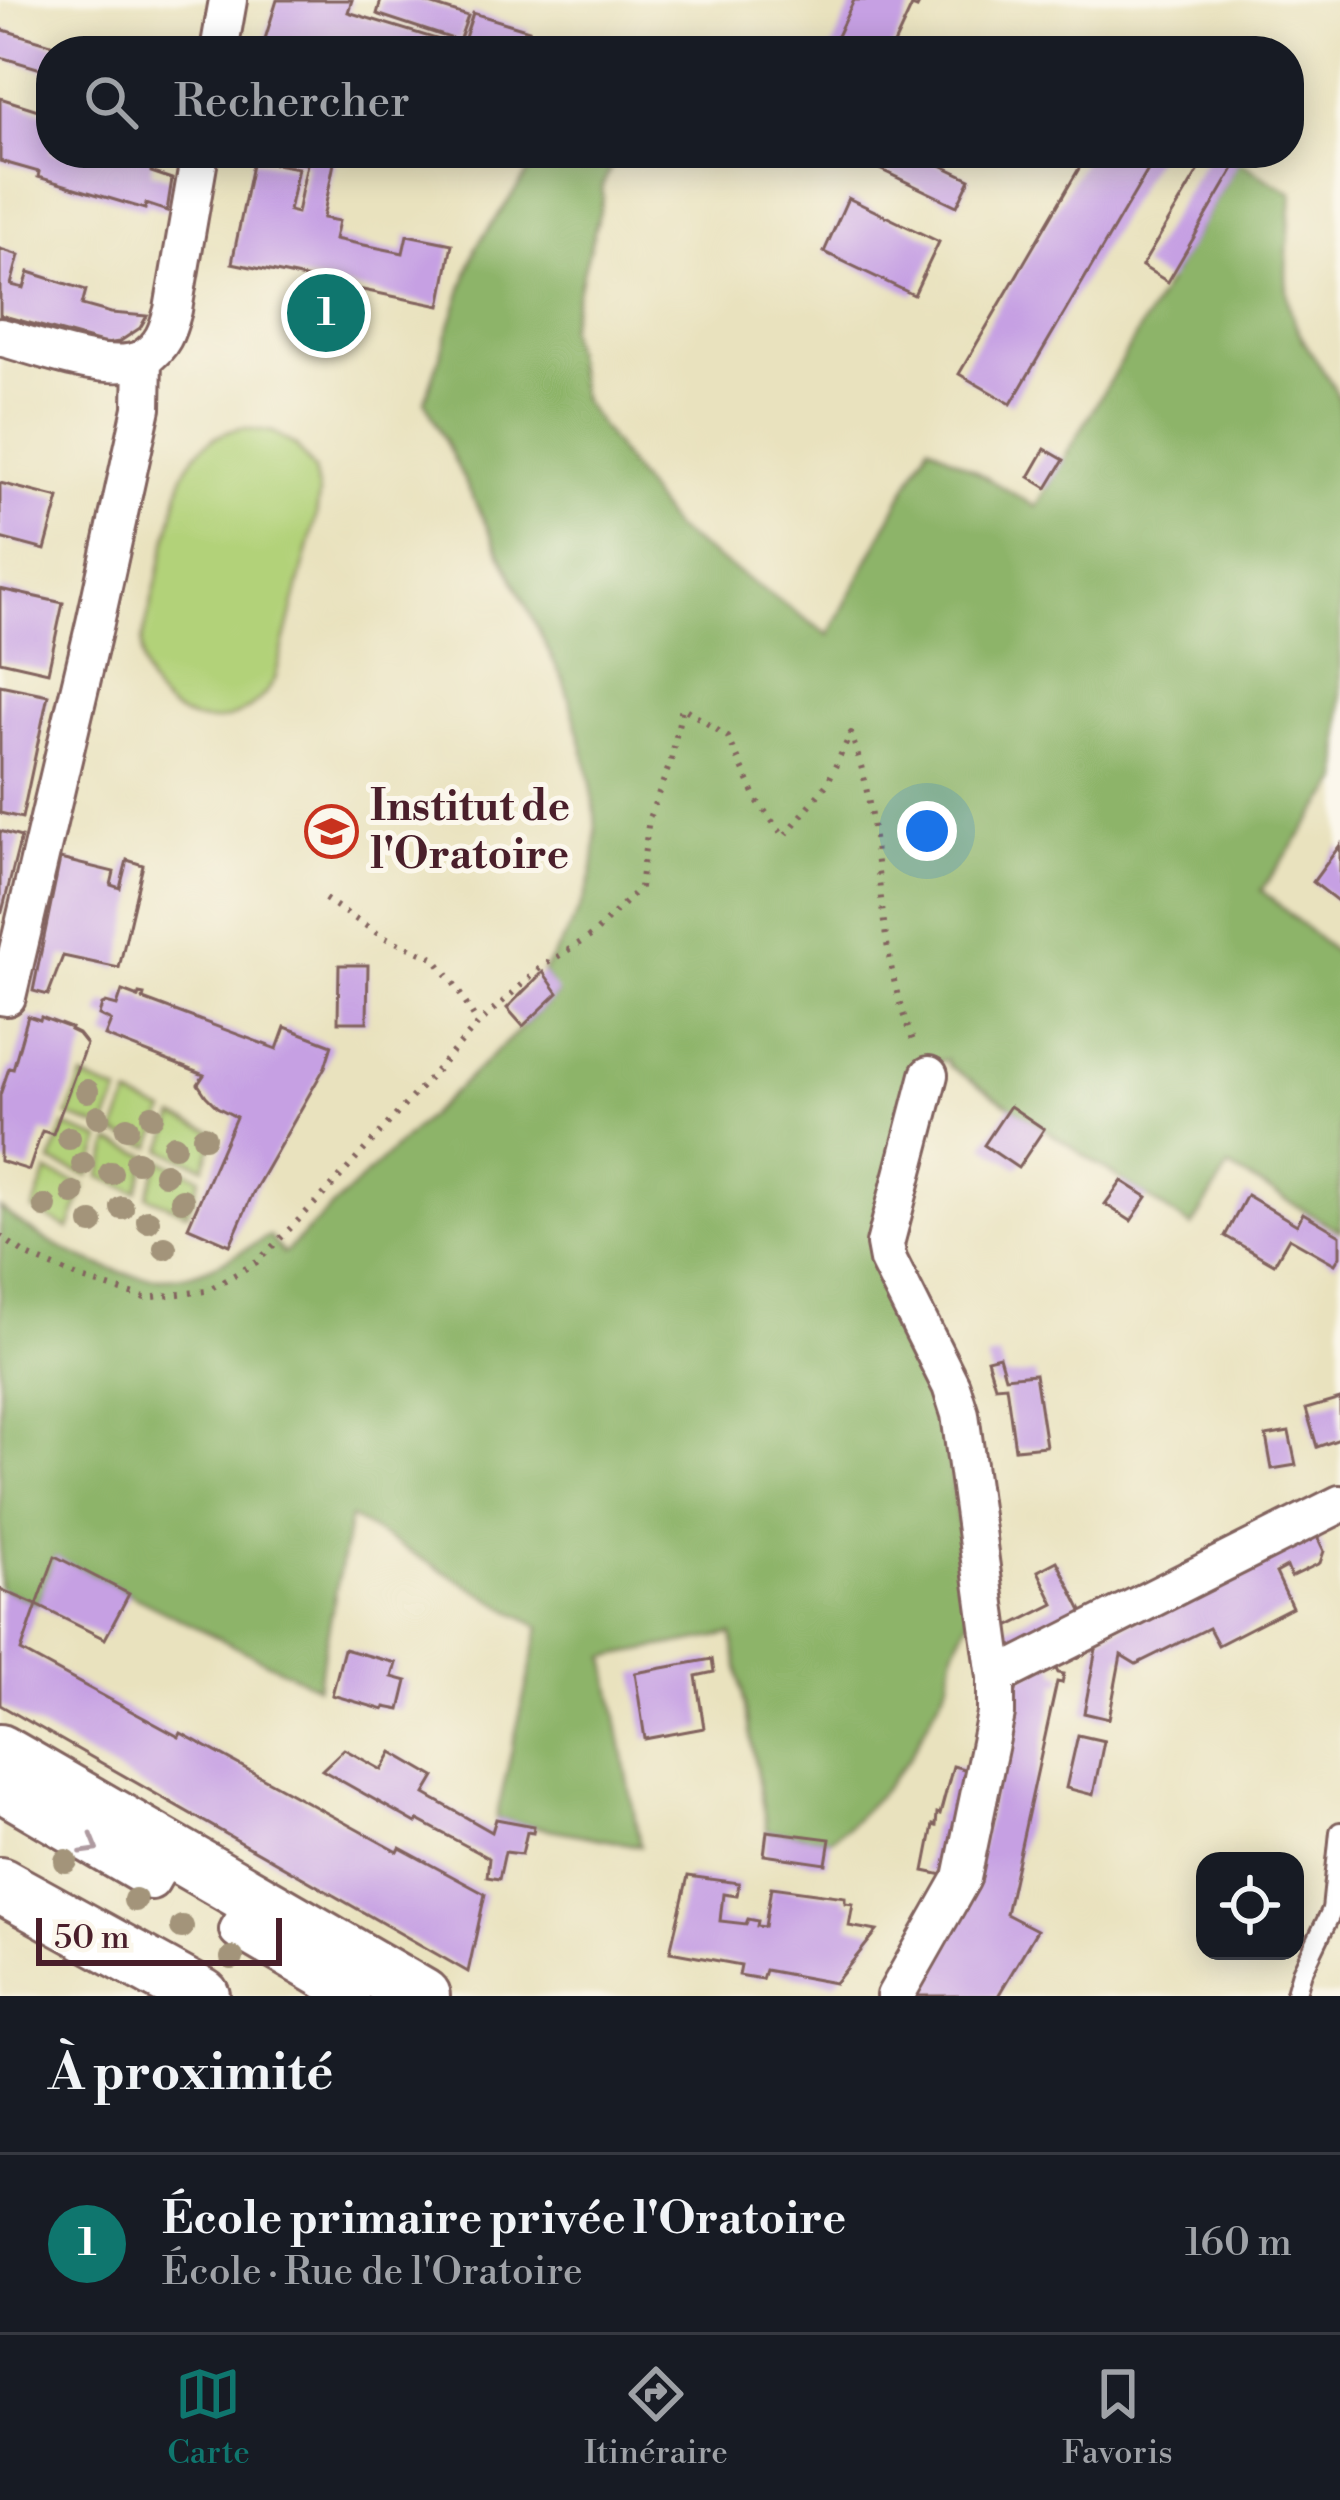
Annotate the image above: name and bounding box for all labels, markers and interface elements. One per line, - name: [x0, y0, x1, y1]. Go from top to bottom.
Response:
- search box: [36, 36, 1304, 168]
- icon: search: [78, 69, 144, 135]
- text: Rechercher: [174, 74, 410, 131]
- pin: 1: [287, 268, 365, 358]
- place label: Institut de l'Oratoire: [370, 781, 570, 882]
- your location: [897, 801, 957, 861]
- school or university icon: Institut de l'Oratoire: [303, 803, 359, 859]
- one-way arrow: [78, 1832, 100, 1854]
- map controls: [1196, 1852, 1304, 1960]
- button: locate: [1196, 1852, 1304, 1960]
- scale bar: [36, 1912, 282, 1965]
- text: 50 m: [54, 1918, 130, 1959]
- text: À proximité: [48, 2042, 333, 2106]
- text: École primaire privée l'Oratoire: [162, 2191, 846, 2248]
- text: 1: [78, 2219, 96, 2268]
- text: 160 m: [1185, 2219, 1292, 2268]
- text: École · Rue de l'Oratoire: [162, 2248, 583, 2297]
- tab: Carte: [167, 2361, 250, 2474]
- tab: Itinéraire: [584, 2361, 728, 2474]
- tab: Favoris: [1062, 2361, 1173, 2474]

